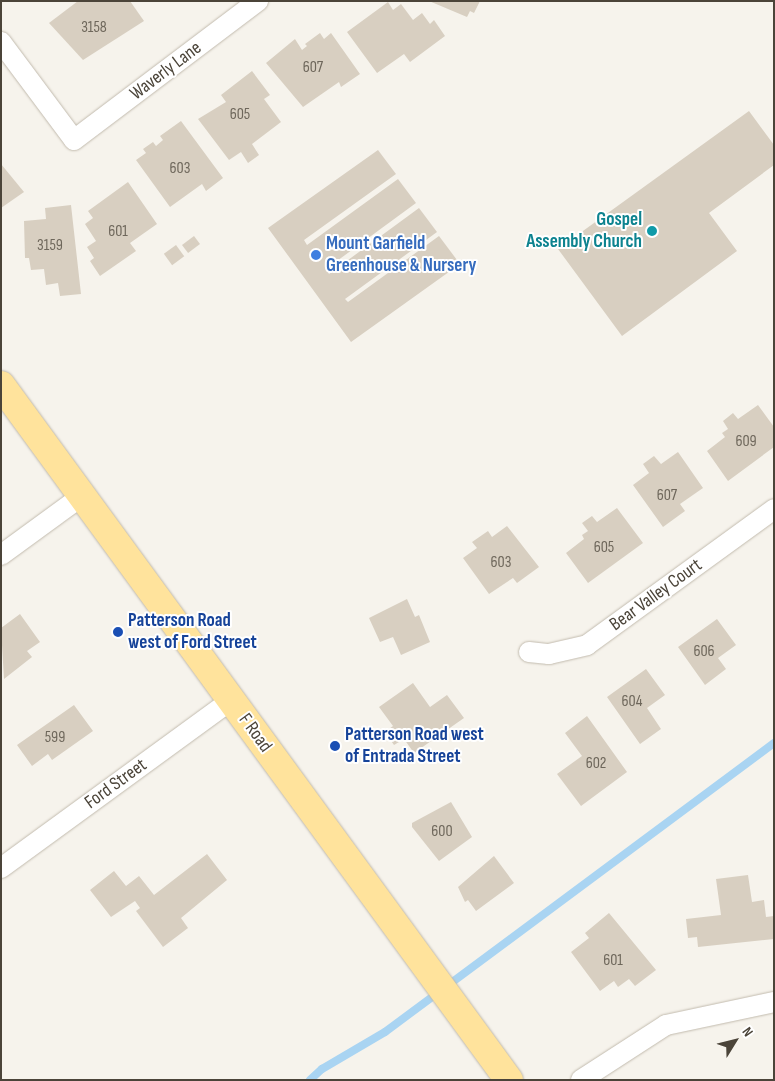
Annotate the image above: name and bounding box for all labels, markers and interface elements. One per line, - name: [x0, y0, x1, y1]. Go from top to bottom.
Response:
- house number: 3158: [81, 18, 107, 38]
- street label: Waverly Lane: [126, 37, 206, 105]
- house number: 607: [303, 58, 323, 78]
- house number: 605: [230, 105, 250, 125]
- house number: 603: [170, 159, 190, 179]
- place label: Gospel Assembly Church: [526, 209, 642, 253]
- house number: 601: [108, 222, 128, 242]
- marker: Gospel Assembly Church: [646, 225, 658, 237]
- place label: Mount Garfield Greenhouse & Nursery: [326, 233, 476, 277]
- house number: 3159: [37, 236, 63, 256]
- marker: Mount Garfield Greenhouse & Nursery: [310, 249, 322, 261]
- house number: 609: [735, 432, 757, 452]
- house number: 607: [657, 486, 677, 506]
- house number: 605: [594, 538, 614, 558]
- house number: 603: [491, 553, 511, 573]
- street label: Bear Valley Court: [605, 554, 707, 636]
- place label: Patterson Road west of Ford Street: [128, 610, 257, 654]
- marker: Patterson Road west of Ford Street: [112, 626, 124, 638]
- house number: 606: [693, 642, 715, 662]
- house number: 604: [622, 692, 642, 712]
- street label: F Road: [233, 709, 277, 757]
- place label: Patterson Road west of Entrada Street: [345, 724, 484, 768]
- house number: 599: [45, 728, 65, 748]
- marker: Patterson Road west of Entrada Street: [329, 740, 341, 752]
- street label: Ford Street: [81, 754, 151, 814]
- house number: 602: [586, 754, 606, 774]
- house number: 600: [431, 822, 453, 842]
- house number: 601: [603, 951, 623, 971]
- north arrow: [710, 1016, 760, 1066]
- text: N: [738, 1024, 757, 1040]

